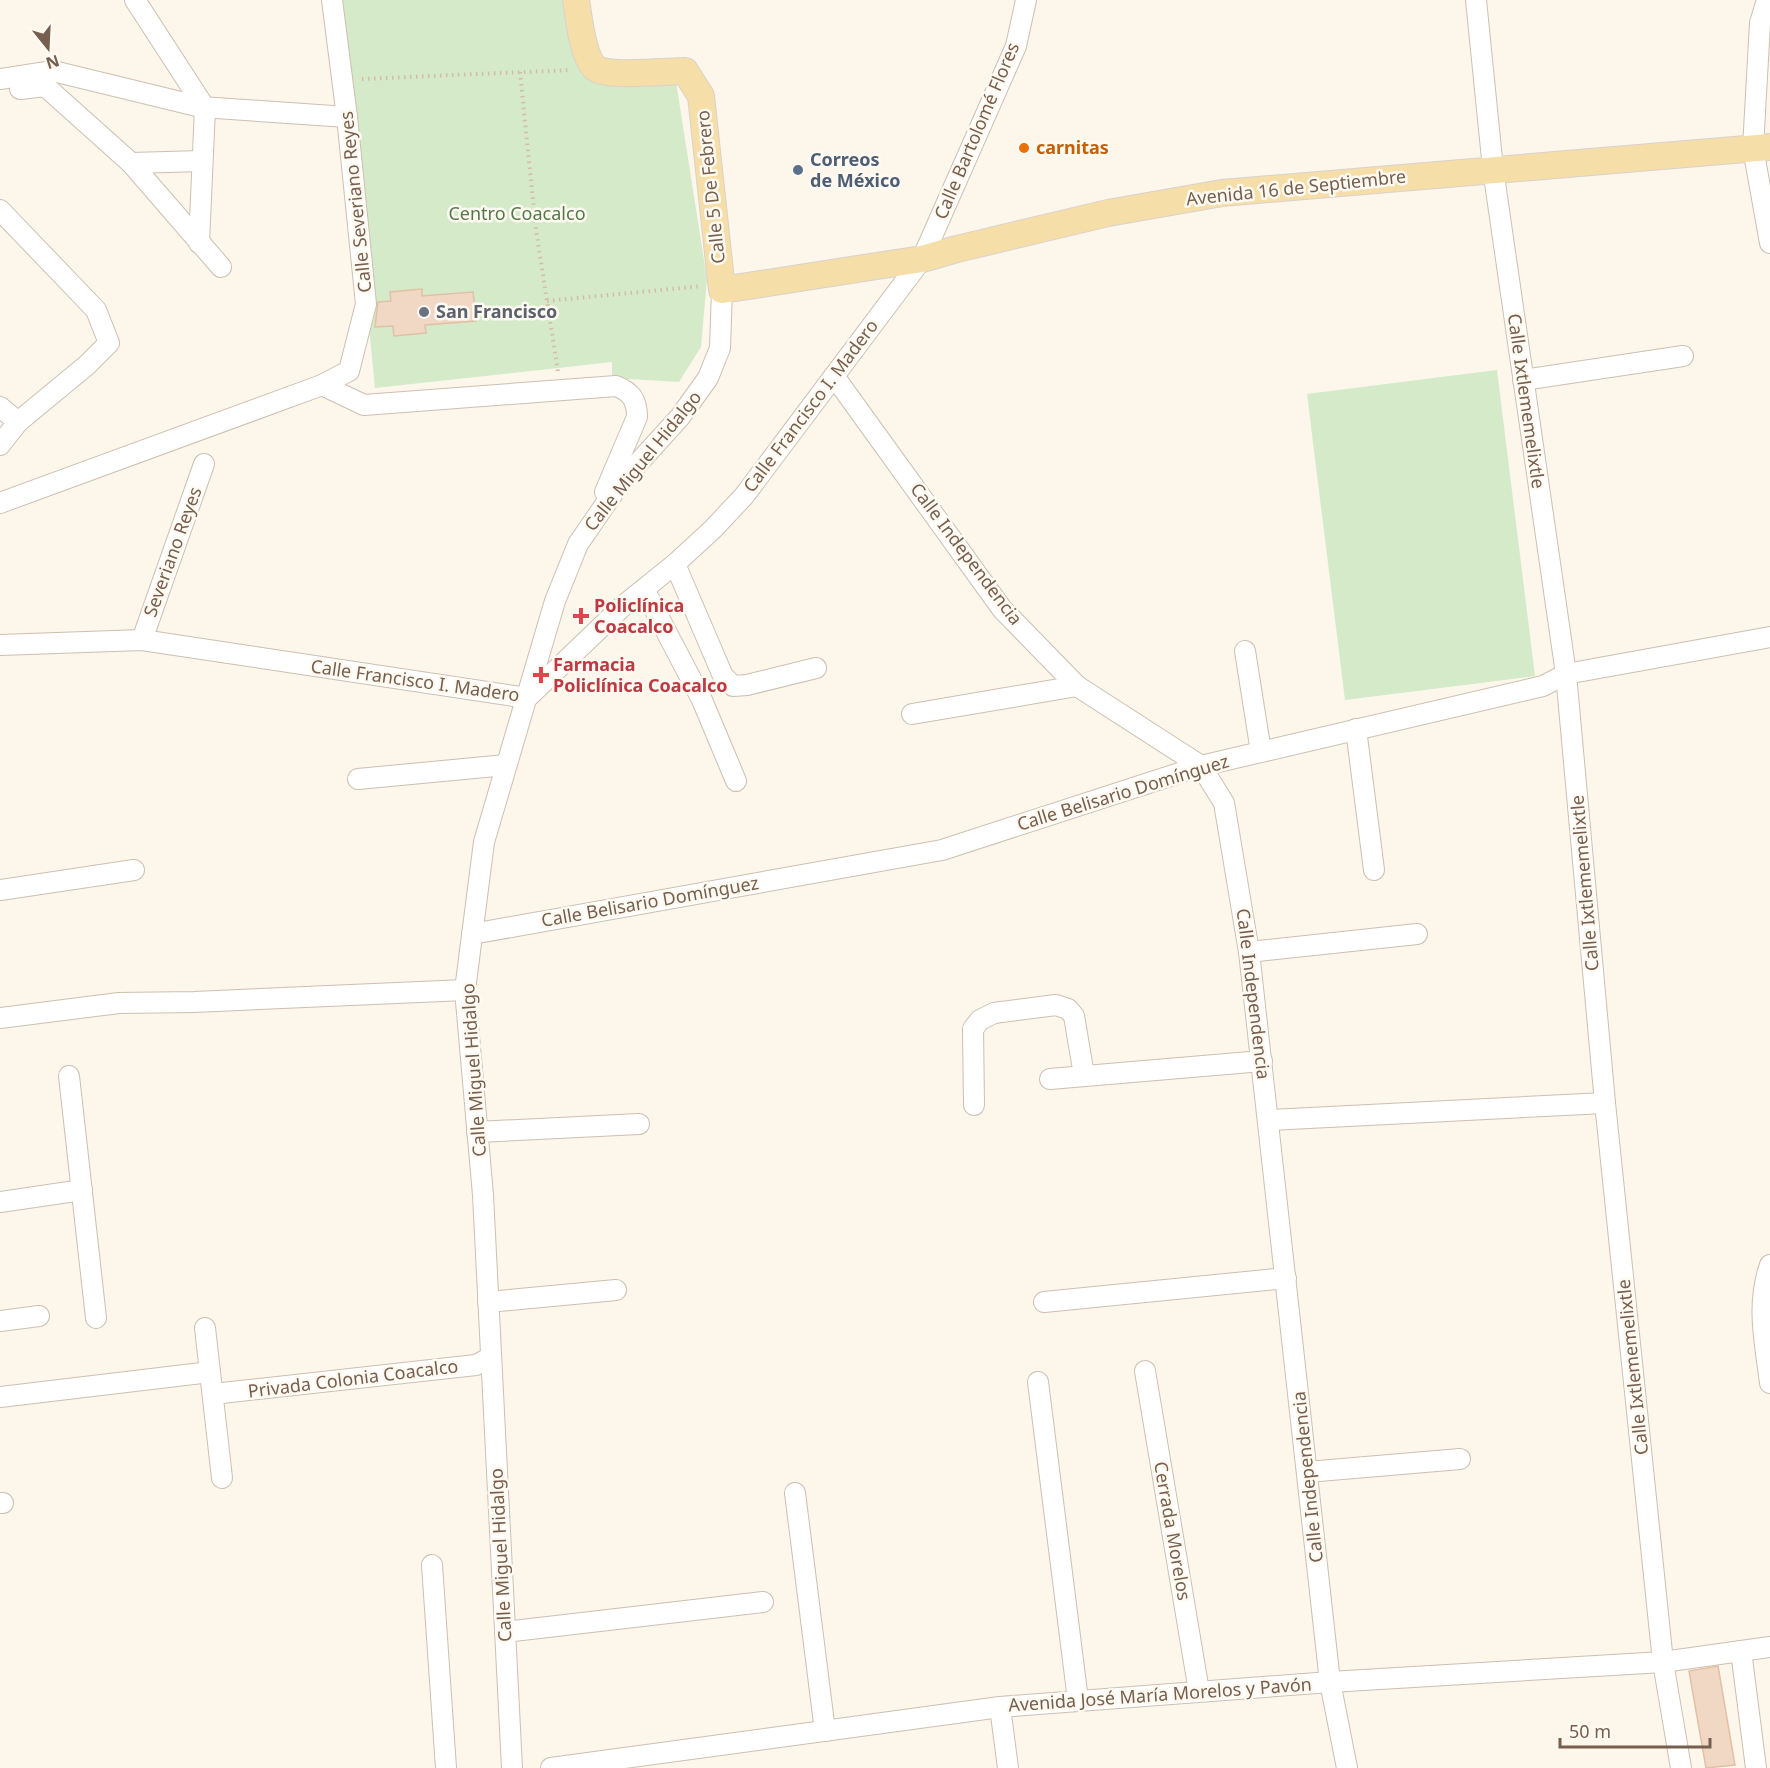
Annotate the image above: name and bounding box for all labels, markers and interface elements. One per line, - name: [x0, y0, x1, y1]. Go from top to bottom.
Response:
- north arrow: [18, 18, 78, 78]
- street label: Calle Bartolomé Flores: [928, 38, 1024, 223]
- text: N: [43, 50, 62, 75]
- street label: Calle 5 De Febrero: [690, 109, 730, 265]
- street label: Calle Severiano Reyes: [334, 110, 376, 294]
- place label: carnitas: [1036, 135, 1109, 159]
- marker: carnitas: [1017, 141, 1031, 155]
- place label: Correos de México: [810, 147, 901, 192]
- marker: Correos de México: [791, 163, 805, 177]
- street label: Avenida 16 de Septiembre: [1185, 164, 1407, 210]
- park label: Centro Coacalco: [448, 201, 586, 225]
- place label: San Francisco: [436, 299, 557, 323]
- marker: San Francisco: [417, 305, 431, 319]
- street label: Calle Ixtlememelixtle: [1503, 312, 1551, 490]
- street label: Calle Francisco I. Madero: [737, 314, 883, 497]
- street label: Calle Miguel Hidalgo: [578, 385, 706, 536]
- street label: Calle Independencia: [905, 477, 1028, 629]
- street label: Severiano Reyes: [137, 483, 207, 620]
- place label: Policlínica Coacalco: [594, 593, 684, 638]
- marker: Policlínica Coacalco: [572, 607, 590, 625]
- place label: Farmacia Policlínica Coacalco: [553, 652, 728, 697]
- street label: Calle Francisco I. Madero: [309, 653, 521, 707]
- marker: Farmacia Policlínica Coacalco: [534, 668, 548, 682]
- street label: Calle Belisario Domínguez: [1014, 748, 1232, 836]
- street label: Calle Ixtlememelixtle: [1564, 794, 1604, 972]
- street label: Calle Belisario Domínguez: [539, 870, 760, 932]
- street label: Calle Independencia: [1232, 907, 1276, 1081]
- street label: Calle Miguel Hidalgo: [455, 982, 491, 1158]
- street label: Calle Ixtlememelixtle: [1611, 1278, 1653, 1456]
- street label: Privada Colonia Coacalco: [246, 1353, 459, 1403]
- street label: Calle Independencia: [1286, 1390, 1328, 1564]
- street label: Cerrada Morelos: [1149, 1460, 1197, 1602]
- street label: Calle Miguel Hidalgo: [483, 1468, 517, 1643]
- street label: Avenida José María Morelos y Pavón: [1007, 1671, 1313, 1717]
- scale bar: [1560, 1711, 1710, 1749]
- text: 50 m: [1569, 1719, 1611, 1743]

